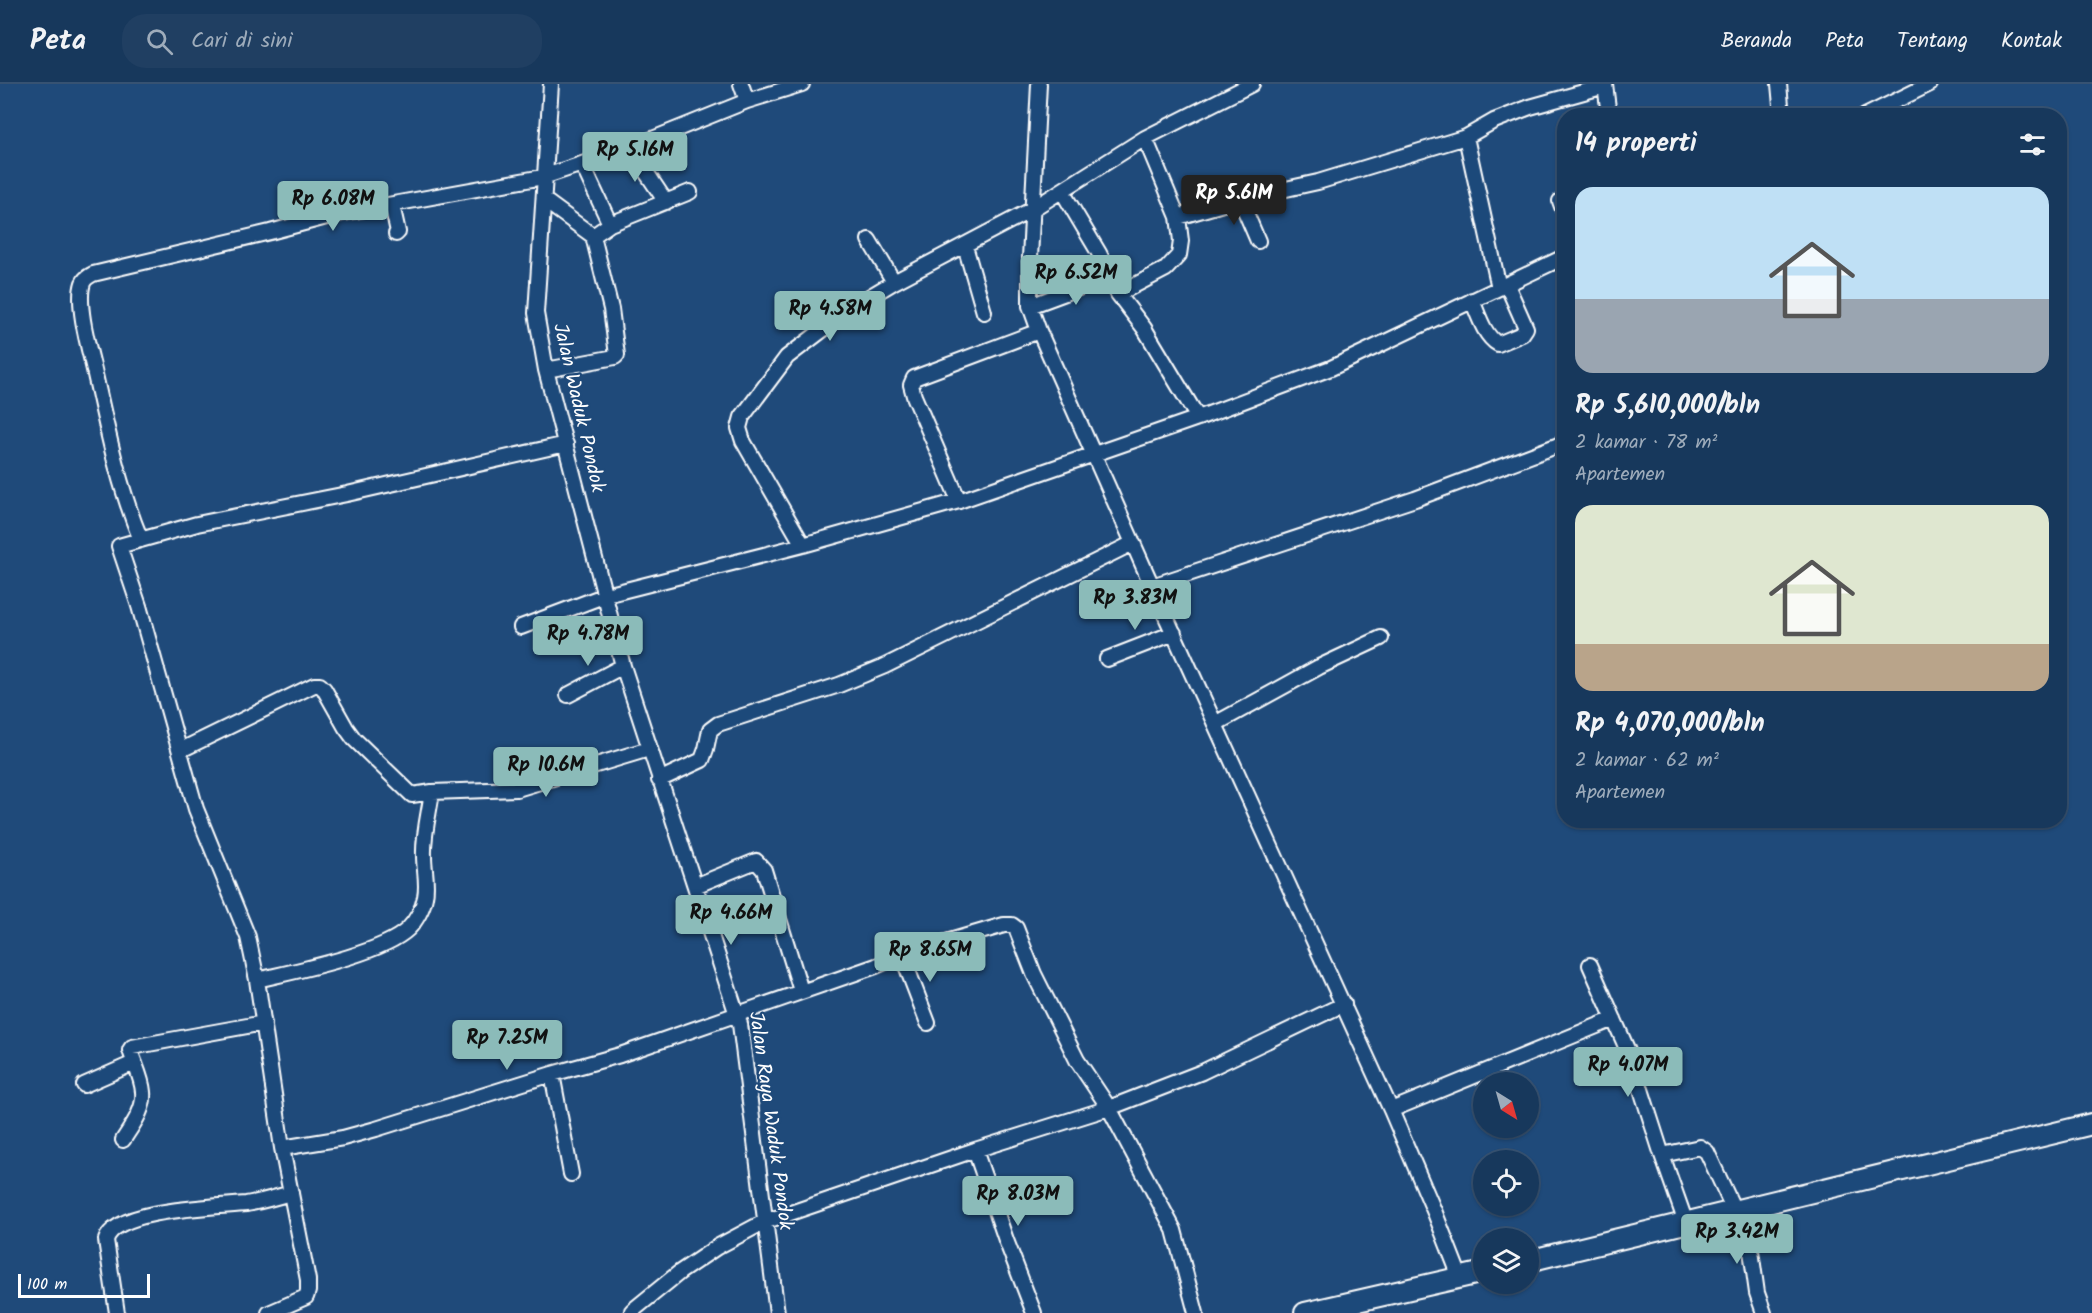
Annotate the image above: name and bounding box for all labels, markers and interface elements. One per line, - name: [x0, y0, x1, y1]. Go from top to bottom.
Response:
- search box: [122, 14, 542, 68]
- text: Peta: [30, 19, 86, 64]
- text: Cari di sini: [191, 24, 292, 59]
- icon: search: [143, 25, 176, 58]
- text: Beranda: [1721, 25, 1792, 58]
- text: Peta: [1825, 25, 1864, 58]
- text: Tentang: [1897, 25, 1968, 58]
- text: Kontak: [2001, 25, 2062, 58]
- text: 14 properti: [1575, 123, 1697, 165]
- icon: filters: [2016, 128, 2049, 161]
- pin: Rp 5.16M: [573, 132, 697, 183]
- text: Rp 5.16M: [596, 135, 674, 167]
- pin: Rp 5.61M: [1172, 175, 1296, 226]
- text: Rp 5.61M: [1195, 178, 1273, 210]
- pin: Rp 6.08M: [271, 181, 395, 232]
- text: Rp 6.08M: [291, 184, 375, 216]
- icon: home: [1758, 226, 1866, 334]
- pin: Rp 6.52M: [1014, 255, 1138, 306]
- text: Rp 6.52M: [1035, 258, 1117, 290]
- pin: Rp 4.58M: [768, 291, 892, 342]
- text: Rp 4.58M: [788, 294, 872, 326]
- street label: Jalan Waduk Pondok: [543, 320, 613, 496]
- text: Rp 5,610,000/bln: [1575, 385, 1760, 427]
- text: 2 kamar · 78 m²: [1575, 427, 1717, 459]
- text: Apartemen: [1575, 459, 1665, 491]
- icon: home: [1758, 544, 1866, 652]
- pin: Rp 3.83M: [1073, 580, 1197, 631]
- text: Rp 3.83M: [1093, 583, 1177, 615]
- pin: Rp 4.78M: [526, 616, 650, 667]
- text: Rp 4.78M: [547, 619, 629, 651]
- text: Rp 4,070,000/bln: [1575, 703, 1765, 745]
- text: 2 kamar · 62 m²: [1575, 745, 1719, 777]
- pin: Rp 10.6M: [484, 747, 608, 798]
- text: Rp 10.6M: [507, 750, 585, 782]
- text: Apartemen: [1575, 777, 1665, 809]
- pin: Rp 4.66M: [669, 895, 793, 946]
- text: Rp 4.66M: [690, 898, 772, 930]
- pin: Rp 8.65M: [868, 932, 992, 983]
- text: Rp 8.65M: [888, 935, 972, 967]
- street label: Jalan Raya Waduk Pondok: [739, 1010, 801, 1233]
- pin: Rp 7.25M: [445, 1020, 569, 1071]
- text: Rp 7.25M: [466, 1023, 548, 1055]
- pin: Rp 4.07M: [1566, 1047, 1690, 1098]
- text: Rp 4.07M: [1588, 1050, 1668, 1082]
- north arrow: [1473, 1072, 1539, 1138]
- map controls: [1473, 1072, 1539, 1294]
- button: locate: [1473, 1150, 1539, 1216]
- pin: Rp 8.03M: [956, 1176, 1080, 1227]
- text: Rp 8.03M: [976, 1179, 1060, 1211]
- pin: Rp 3.42M: [1675, 1214, 1799, 1265]
- text: Rp 3.42M: [1695, 1217, 1779, 1249]
- button: layers: [1473, 1228, 1539, 1294]
- scale bar: [18, 1271, 150, 1298]
- text: 100 m: [27, 1272, 67, 1297]

